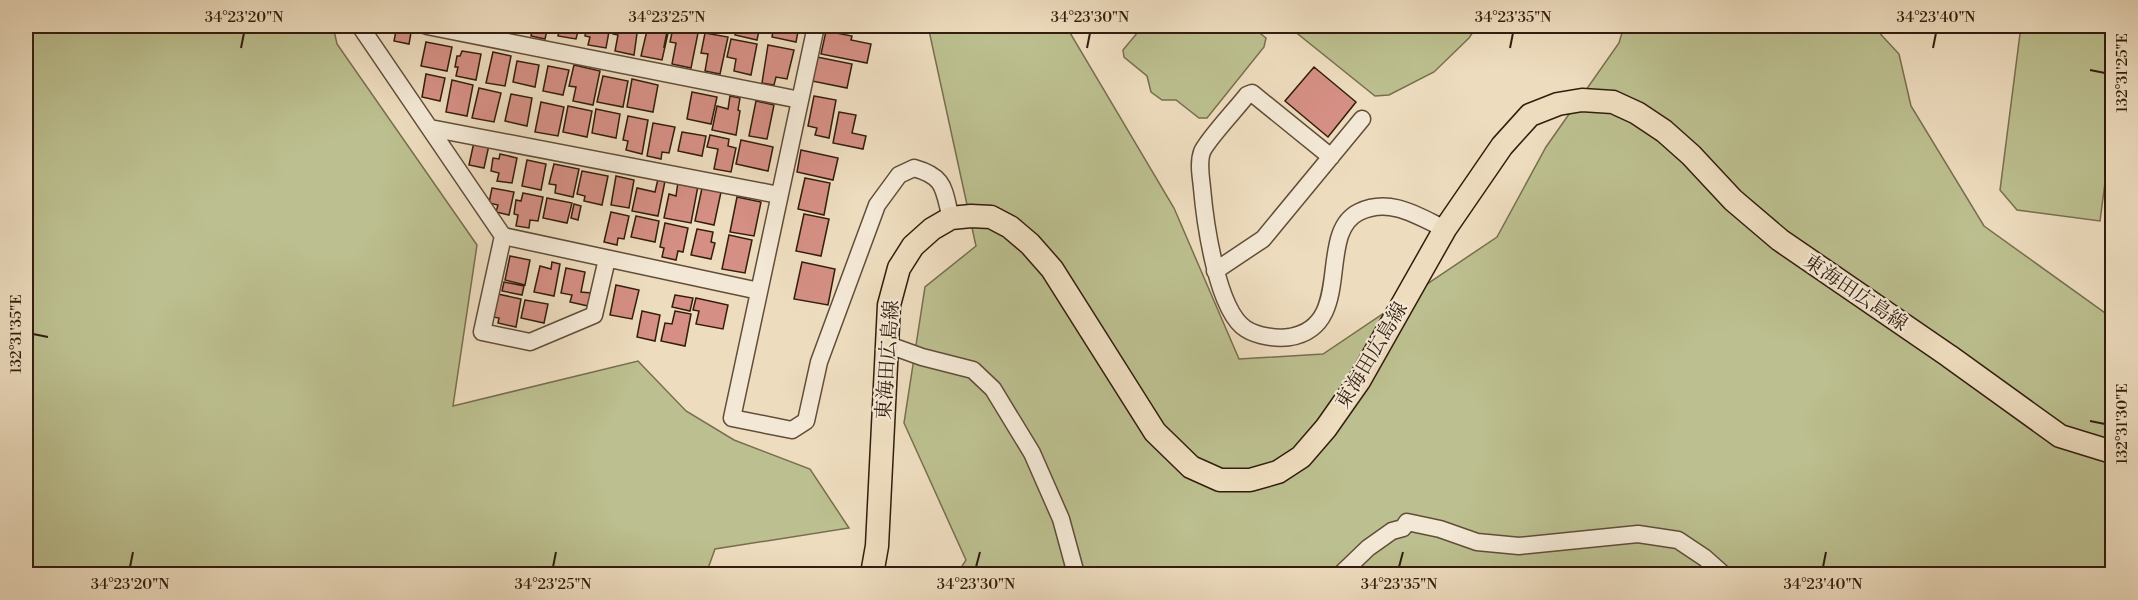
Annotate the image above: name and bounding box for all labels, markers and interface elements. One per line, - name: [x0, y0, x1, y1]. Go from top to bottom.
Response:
- text: 34°23'20"N: [205, 8, 283, 27]
- text: 34°23'25"N: [629, 8, 705, 27]
- text: 34°23'30"N: [1051, 8, 1129, 27]
- text: 34°23'35"N: [1475, 8, 1551, 27]
- text: 34°23'40"N: [1896, 8, 1976, 27]
- text: 132°31'25"E: [2113, 33, 2132, 113]
- street label: 東海田広島線: [1798, 249, 1912, 337]
- text: 132°31'35"E: [7, 294, 26, 374]
- street label: 東海田広島線: [1331, 298, 1414, 414]
- street label: 東海田広島線: [872, 299, 905, 421]
- text: 132°31'30"E: [2113, 383, 2132, 465]
- text: 34°23'20"N: [91, 575, 169, 594]
- text: 34°23'25"N: [515, 575, 591, 594]
- text: 34°23'30"N: [937, 575, 1015, 594]
- text: 34°23'35"N: [1361, 575, 1437, 594]
- text: 34°23'40"N: [1783, 575, 1863, 594]

